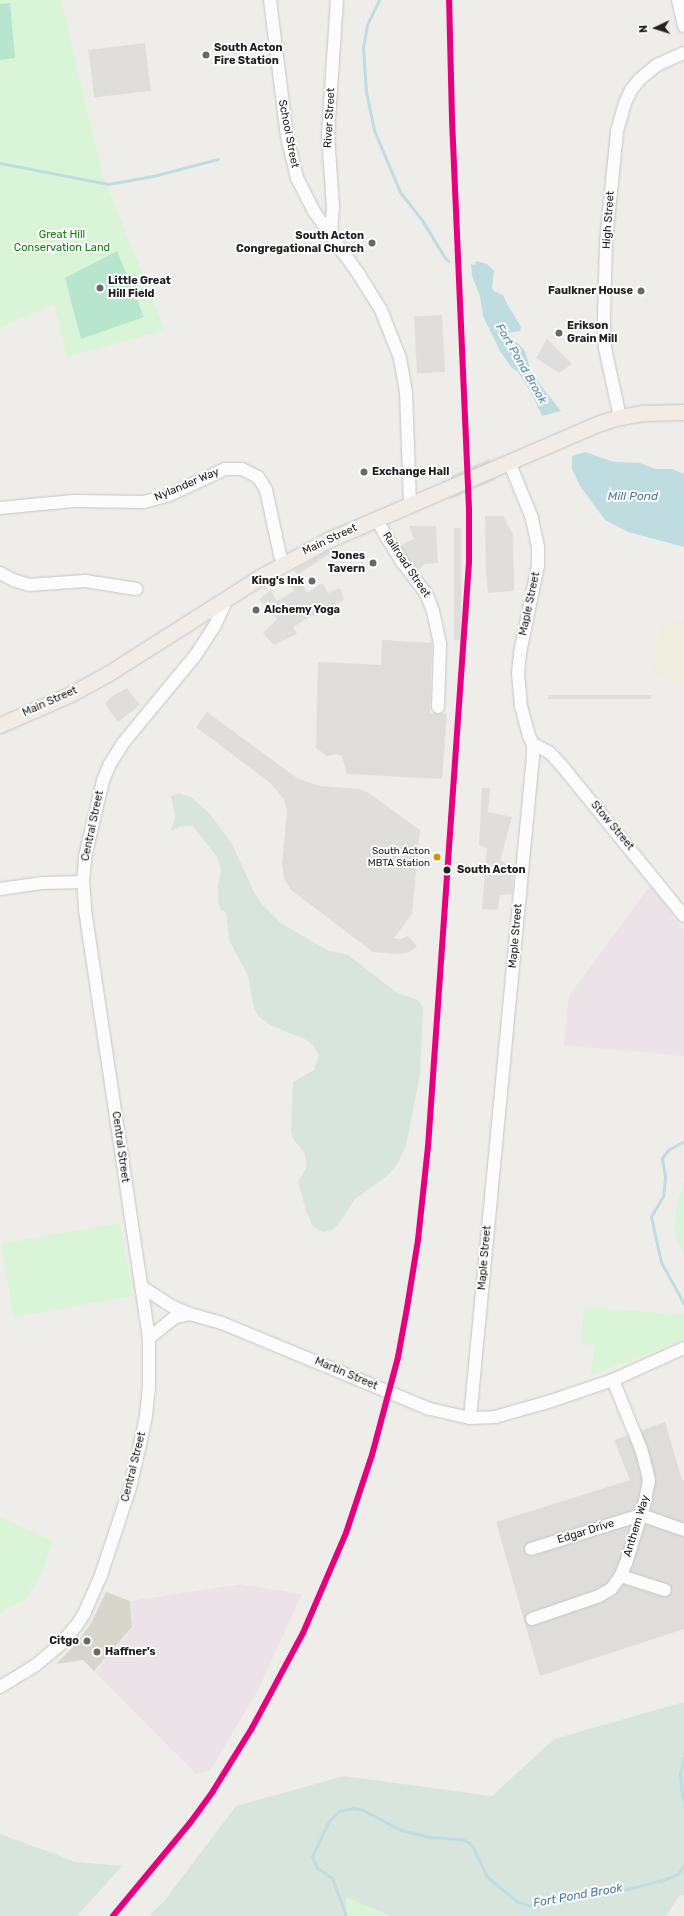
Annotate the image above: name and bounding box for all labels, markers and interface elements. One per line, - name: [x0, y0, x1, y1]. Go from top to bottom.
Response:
- north arrow: [636, 8, 676, 48]
- text: N: [637, 24, 650, 33]
- place label: South Acton Fire Station: [214, 42, 283, 68]
- marker: South Acton Fire Station: [201, 50, 211, 60]
- street label: River Street: [322, 87, 338, 149]
- street label: School Street: [275, 99, 301, 169]
- street label: High Street: [600, 190, 618, 250]
- park label: Great Hill Conservation Land: [14, 229, 110, 255]
- place label: South Acton Congregational Church: [236, 230, 364, 256]
- marker: South Acton Congregational Church: [367, 238, 377, 248]
- place label: Little Great Hill Field: [108, 275, 171, 301]
- marker: Little Great Hill Field: [95, 283, 105, 293]
- place label: Faulkner House: [548, 284, 633, 298]
- marker: Faulkner House: [636, 286, 646, 296]
- place label: Erikson Grain Mill: [567, 320, 617, 346]
- water label: Fort Pond Brook: [492, 321, 550, 407]
- marker: Erikson Grain Mill: [554, 328, 564, 338]
- street label: Nylander Way: [153, 465, 221, 505]
- place label: Exchange Hall: [372, 465, 449, 479]
- marker: Exchange Hall: [359, 467, 369, 477]
- water label: Mill Pond: [608, 490, 658, 504]
- street label: Main Street: [301, 522, 359, 558]
- street label: Railroad Street: [379, 530, 433, 600]
- place label: Jones Tavern: [328, 550, 365, 576]
- marker: Jones Tavern: [368, 558, 378, 568]
- street label: Maple Street: [517, 571, 543, 637]
- place label: King's Ink: [252, 574, 304, 588]
- marker: King's Ink: [307, 576, 317, 586]
- place label: Alchemy Yoga: [264, 603, 341, 617]
- marker: Alchemy Yoga: [251, 605, 261, 615]
- street label: Main Street: [21, 684, 79, 720]
- street label: Central Street: [79, 790, 107, 862]
- street label: Stow Street: [587, 799, 637, 853]
- place label: South Acton MBTA Station: [368, 845, 430, 868]
- marker: South Acton MBTA Station: [432, 852, 442, 862]
- marker: South Acton: [440, 863, 454, 877]
- place label: South Acton: [457, 863, 526, 877]
- street label: Maple Street: [507, 903, 525, 969]
- street label: Central Street: [108, 1111, 132, 1183]
- street label: Maple Street: [476, 1225, 494, 1291]
- street label: Martin Street: [313, 1355, 379, 1393]
- street label: Central Street: [119, 1431, 149, 1503]
- street label: Anthem Way: [621, 1493, 653, 1559]
- street label: Edgar Drive: [556, 1517, 616, 1547]
- place label: Citgo: [49, 1634, 79, 1648]
- marker: Citgo: [82, 1636, 92, 1646]
- place label: Haffner's: [105, 1645, 156, 1659]
- marker: Haffner's: [92, 1647, 102, 1657]
- water label: Fort Pond Brook: [532, 1881, 624, 1911]

